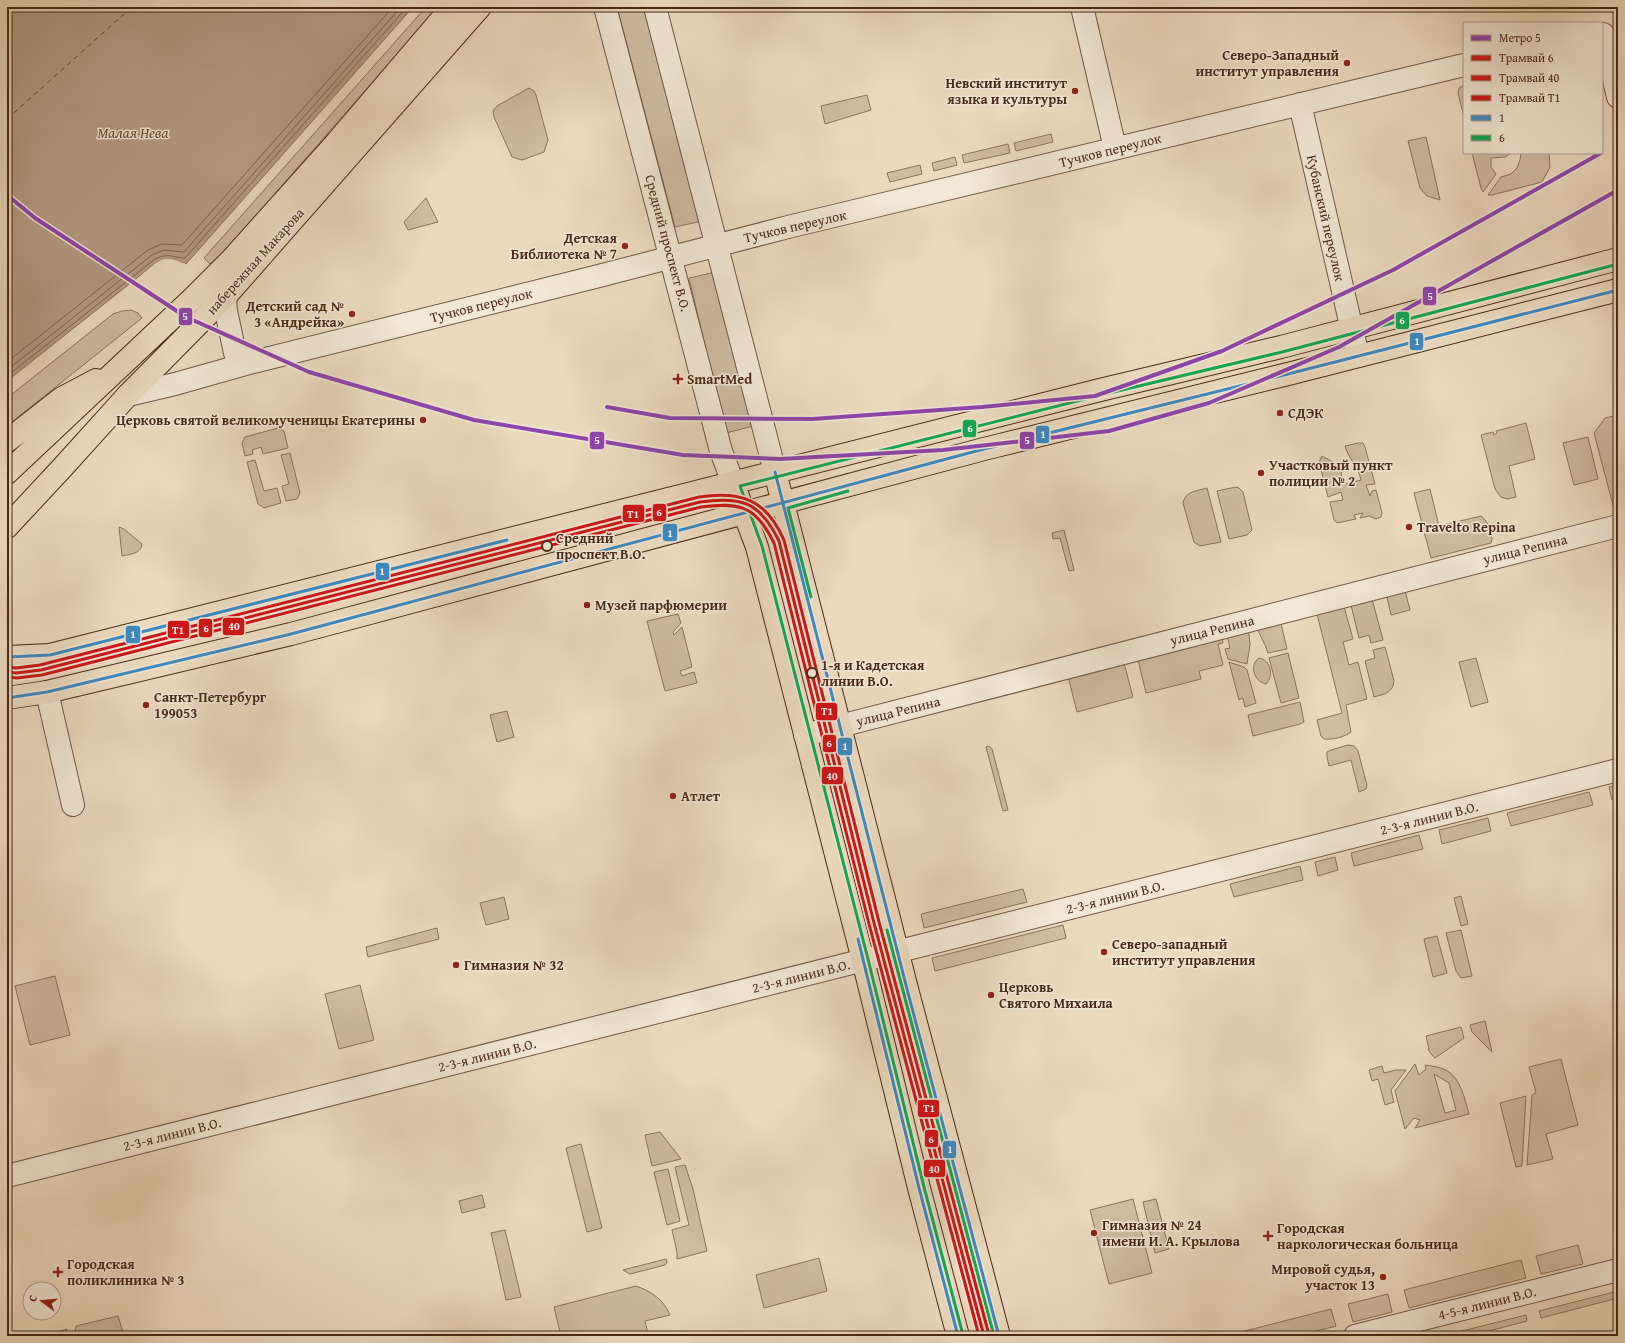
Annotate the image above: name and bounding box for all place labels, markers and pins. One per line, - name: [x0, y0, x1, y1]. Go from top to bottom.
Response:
- place label: Северо-Западный институт управления: [1195, 45, 1339, 81]
- marker: Северо-Западный институт управления: [1342, 58, 1352, 68]
- place label: Невский институт языка и культуры: [945, 73, 1068, 109]
- marker: Невский институт языка и культуры: [1070, 86, 1080, 96]
- place label: Детская Библиотека № 7: [511, 228, 617, 264]
- marker: Детская Библиотека № 7: [620, 241, 630, 251]
- place label: Детский сад № 3 «Андрейка»: [245, 296, 344, 332]
- marker: Детский сад № 3 «Андрейка»: [347, 309, 357, 319]
- place label: SmartMed: [687, 369, 752, 389]
- marker: SmartMed: [672, 373, 684, 385]
- place label: СДЭК: [1288, 403, 1324, 423]
- marker: СДЭК: [1275, 408, 1285, 418]
- place label: Церковь святой великомученицы Екатерины: [116, 410, 415, 430]
- marker: Церковь святой великомученицы Екатерины: [418, 415, 428, 425]
- place label: Участковый пункт полиции № 2: [1269, 455, 1393, 491]
- marker: Участковый пункт полиции № 2: [1256, 468, 1266, 478]
- place label: Travelto Repina: [1417, 517, 1517, 537]
- marker: Travelto Repina: [1404, 522, 1414, 532]
- place label: Средний проспект В.О.: [556, 528, 645, 564]
- marker: Средний проспект В.О.: [541, 540, 553, 552]
- place label: Музей парфюмерии: [595, 595, 727, 615]
- marker: Музей парфюмерии: [582, 600, 592, 610]
- place label: 1-я и Кадетская линии В.О.: [821, 655, 925, 691]
- marker: 1-я и Кадетская линии В.О.: [806, 667, 818, 679]
- place label: Санкт-Петербург 199053: [154, 687, 267, 723]
- marker: Санкт-Петербург 199053: [141, 700, 151, 710]
- place label: Атлет: [681, 786, 721, 806]
- marker: Атлет: [668, 791, 678, 801]
- place label: Северо-западный институт управления: [1112, 934, 1256, 970]
- marker: Северо-западный институт управления: [1099, 947, 1109, 957]
- place label: Гимназия № 32: [464, 955, 564, 975]
- marker: Гимназия № 32: [451, 960, 461, 970]
- place label: Церковь Святого Михаила: [999, 977, 1114, 1013]
- marker: Церковь Святого Михаила: [986, 990, 996, 1000]
- place label: Гимназия № 24 имени И. А. Крылова: [1102, 1215, 1241, 1251]
- place label: Городская наркологическая больница: [1277, 1218, 1459, 1254]
- marker: Гимназия № 24 имени И. А. Крылова: [1089, 1228, 1099, 1238]
- marker: Городская наркологическая больница: [1262, 1230, 1274, 1242]
- place label: Городская поликлиника № 3: [67, 1254, 185, 1290]
- place label: Мировой судья, участок 13: [1271, 1259, 1375, 1295]
- marker: Городская поликлиника № 3: [52, 1266, 64, 1278]
- marker: Мировой судья, участок 13: [1378, 1272, 1388, 1282]

